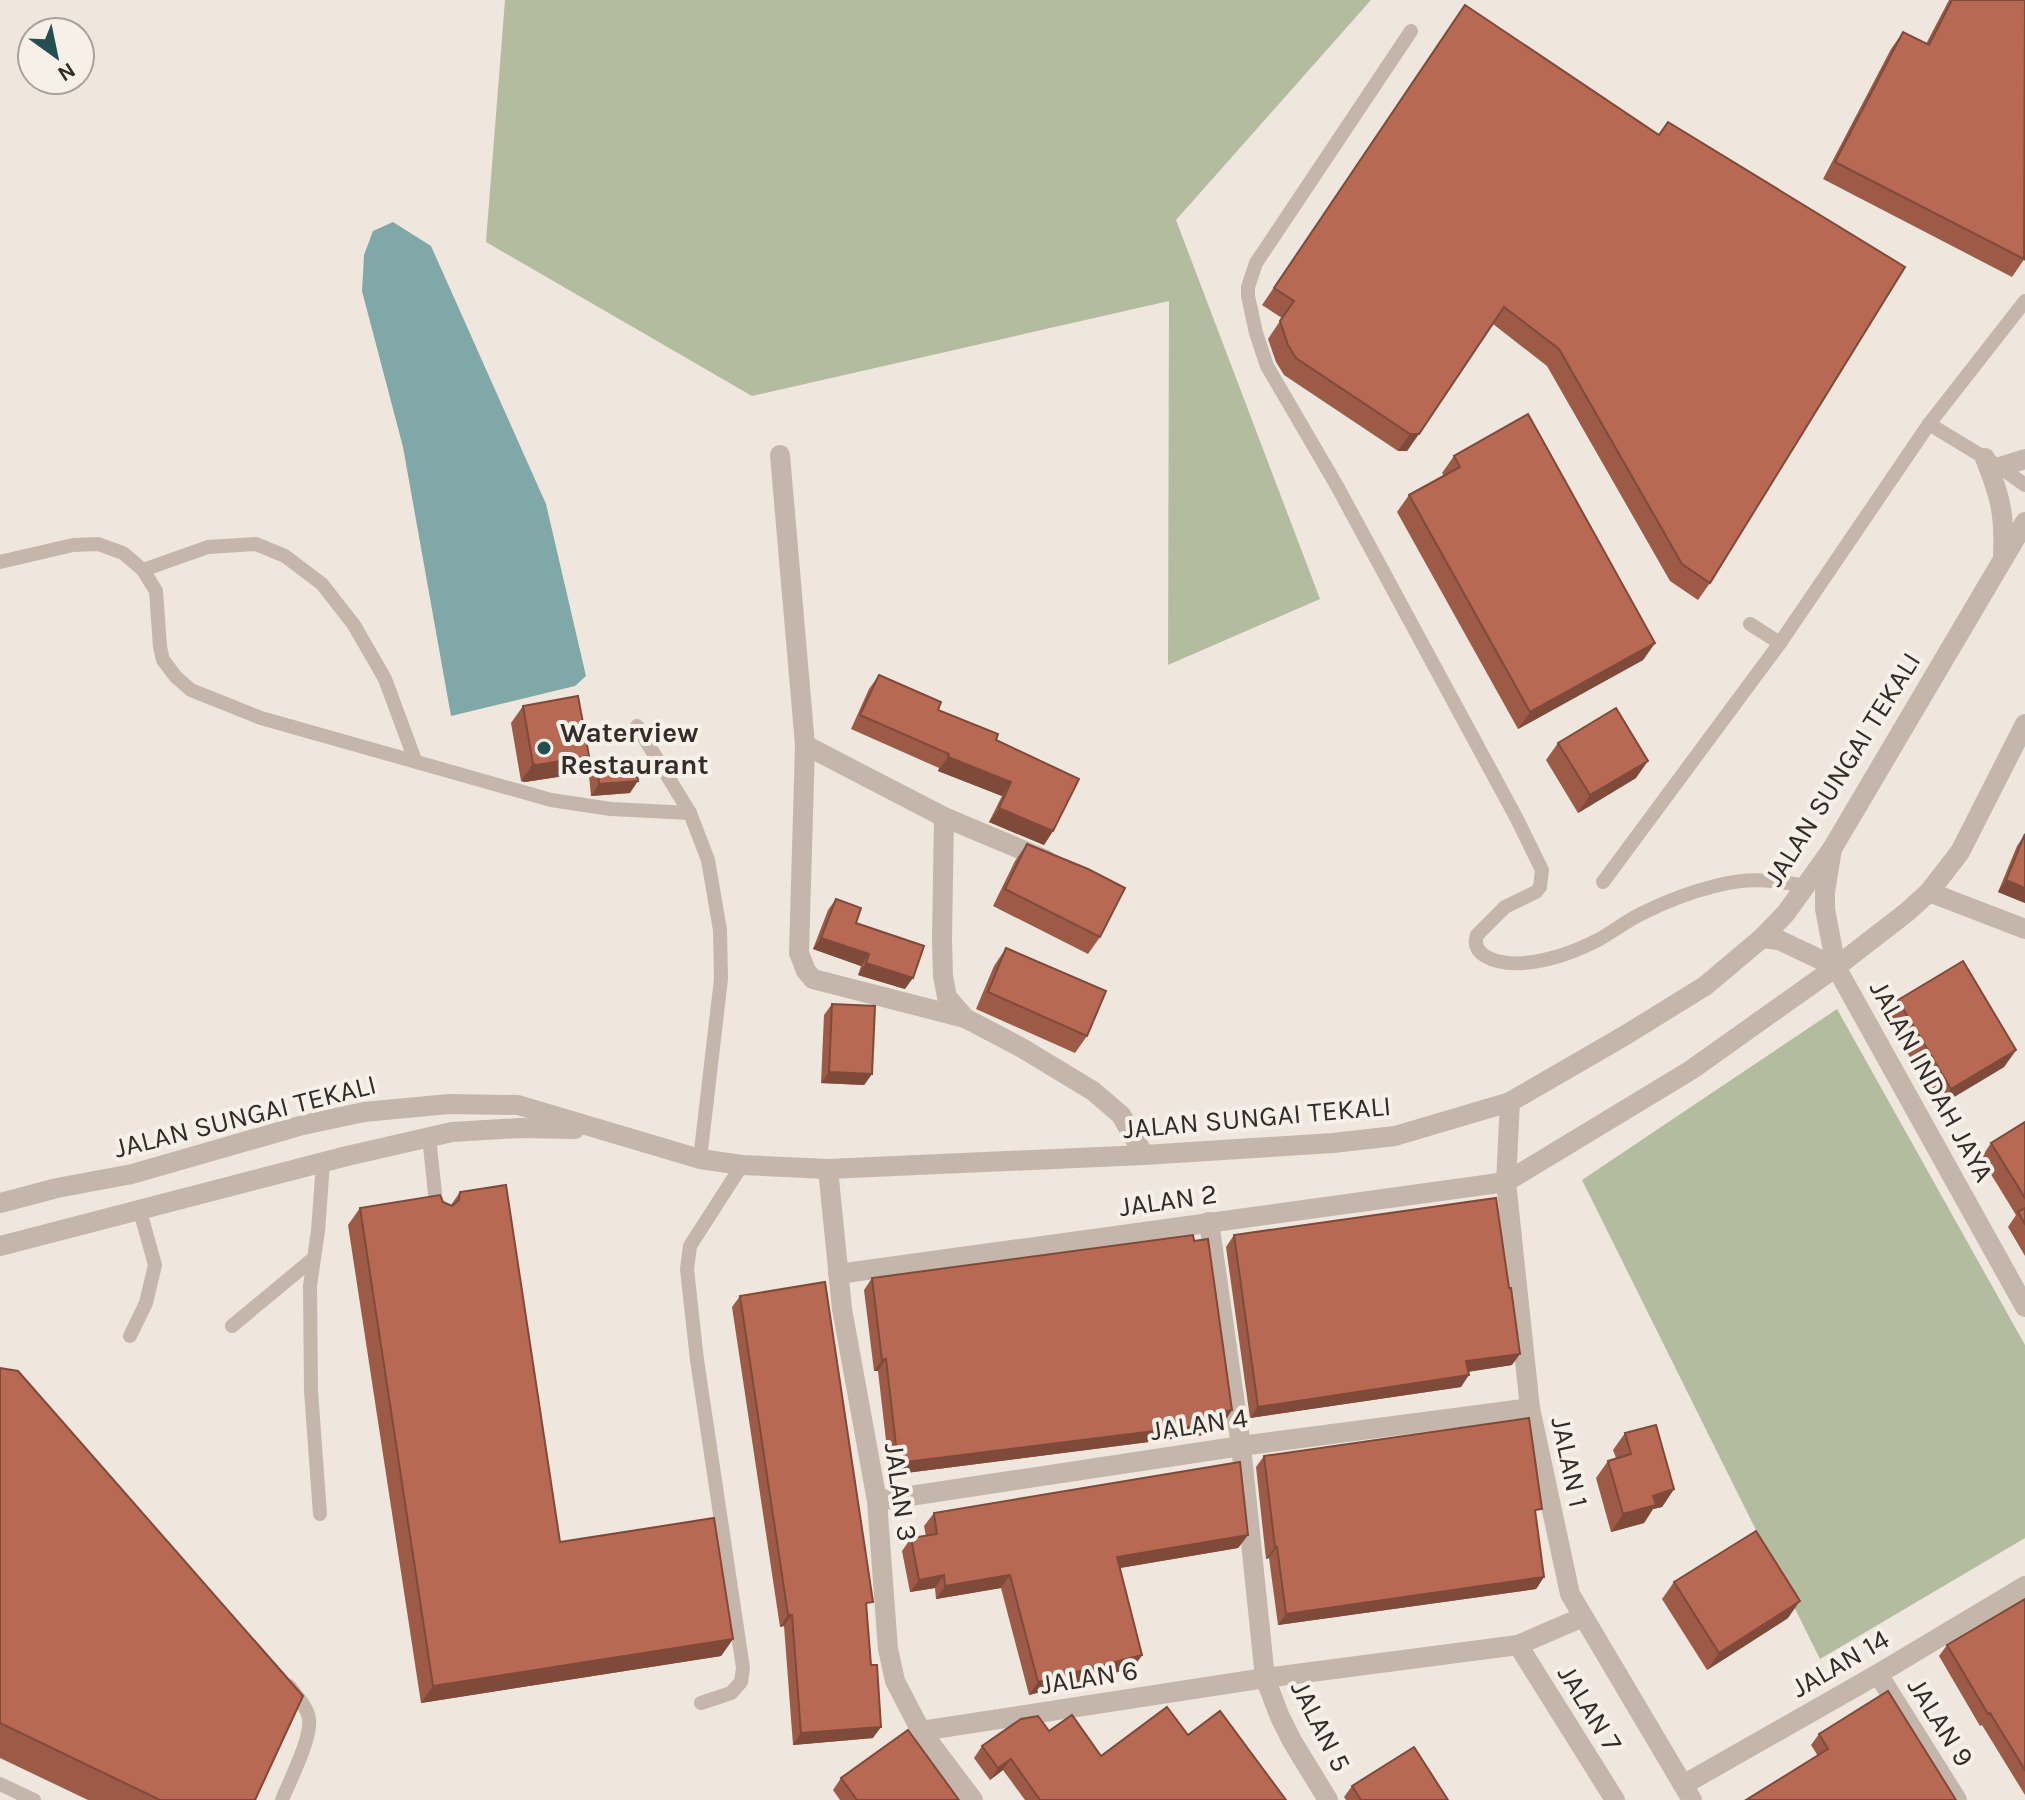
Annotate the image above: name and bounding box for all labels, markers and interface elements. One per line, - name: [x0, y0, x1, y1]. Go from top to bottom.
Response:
- north arrow: [16, 16, 96, 96]
- text: N: [53, 57, 80, 87]
- street label: JALAN SUNGAI TEKALI: [1757, 646, 1927, 892]
- place label: Waterview Restaurant: [560, 716, 708, 781]
- marker: Waterview Restaurant: [535, 739, 553, 757]
- street label: JALAN INDAH JAYA: [1863, 974, 2001, 1188]
- street label: JALAN SUNGAI TEKALI: [110, 1067, 380, 1165]
- street label: JALAN SUNGAI TEKALI: [1122, 1089, 1392, 1145]
- street label: JALAN 2: [1117, 1177, 1219, 1223]
- street label: JALAN 4: [1148, 1401, 1250, 1447]
- street label: JALAN 1: [1544, 1414, 1596, 1510]
- street label: JALAN 3: [878, 1441, 924, 1543]
- street label: JALAN 14: [1785, 1622, 1895, 1704]
- street label: JALAN 6: [1038, 1653, 1140, 1701]
- street label: JALAN 7: [1551, 1659, 1629, 1757]
- street label: JALAN 9: [1901, 1671, 1981, 1773]
- street label: JALAN 5: [1284, 1675, 1358, 1777]

